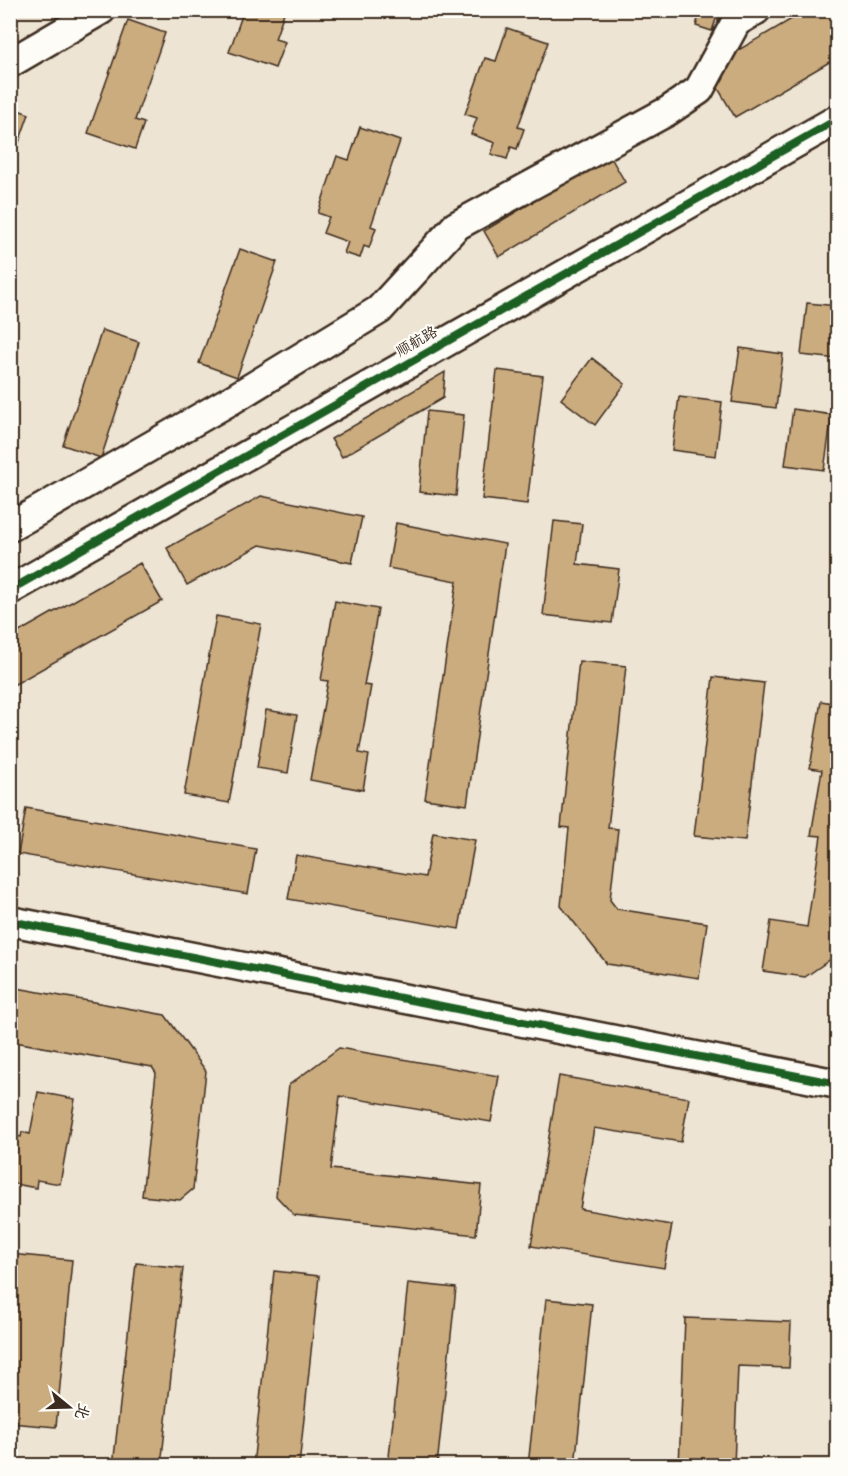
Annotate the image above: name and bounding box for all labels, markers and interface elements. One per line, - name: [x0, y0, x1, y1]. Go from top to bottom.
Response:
- street label: 顺航路: [392, 320, 442, 364]
- north arrow: [39, 1377, 99, 1437]
- text: 北: [67, 1400, 96, 1423]

